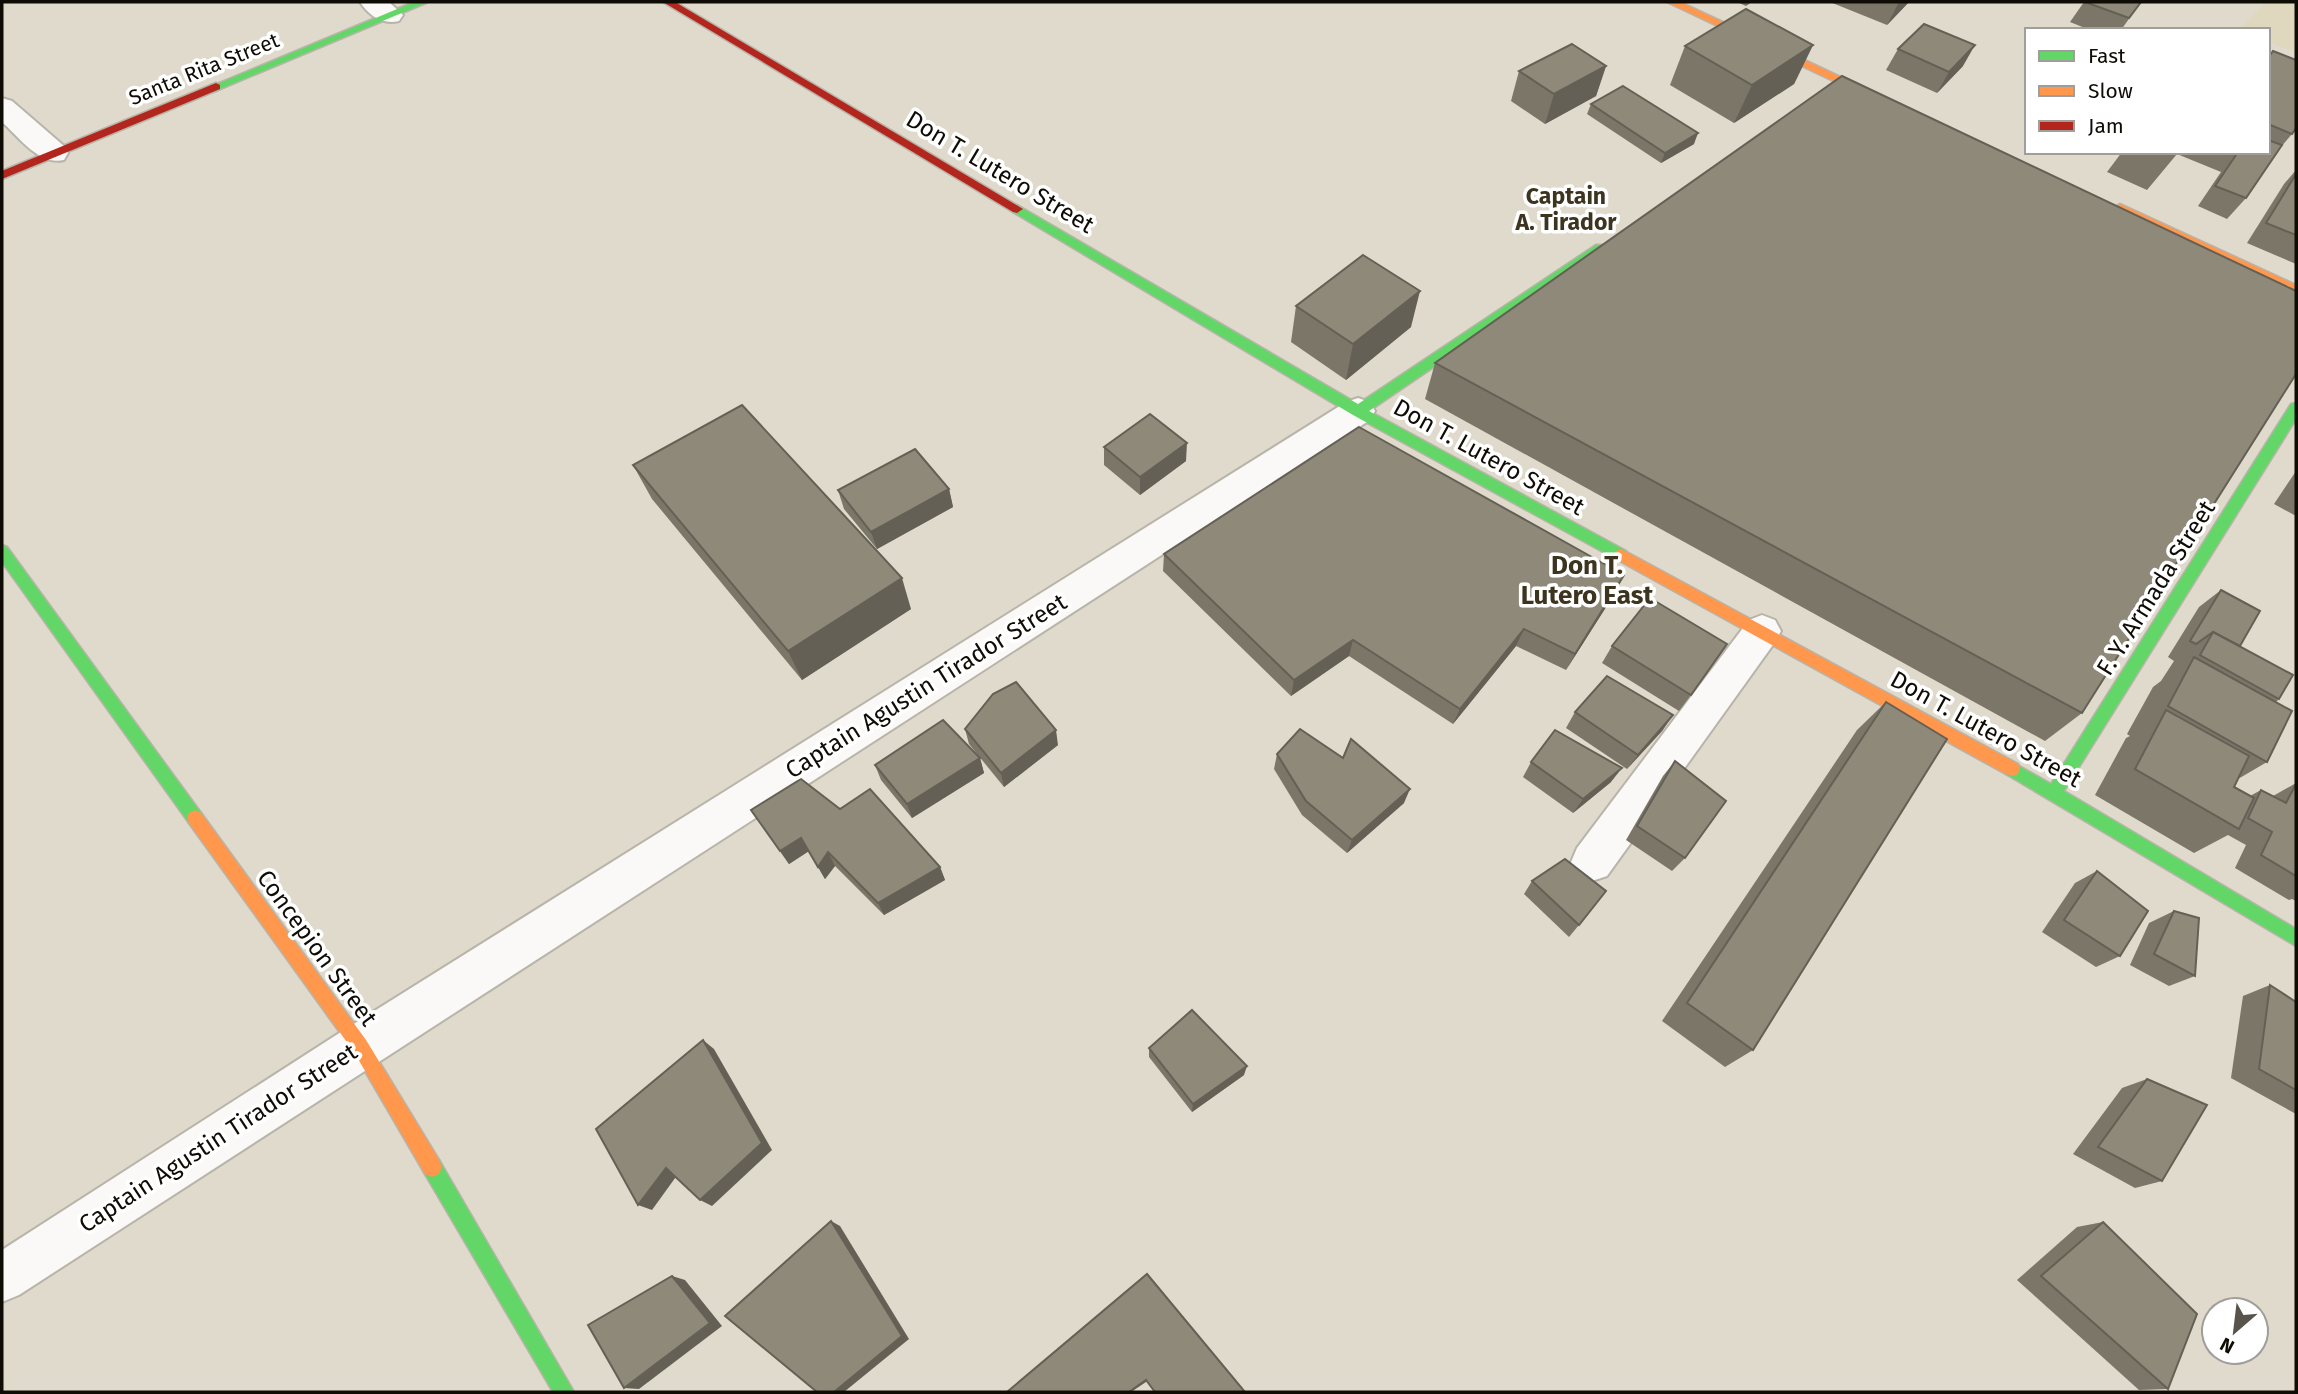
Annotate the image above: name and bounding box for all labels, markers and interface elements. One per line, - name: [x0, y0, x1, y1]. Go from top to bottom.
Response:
- street label: Santa Rita Street: [125, 27, 283, 111]
- legend: [2025, 28, 2270, 154]
- text: Fast: [2088, 43, 2126, 69]
- text: Slow: [2088, 78, 2133, 104]
- street label: Don T. Lutero Street: [901, 105, 1099, 239]
- text: Jam: [2088, 113, 2124, 139]
- district label: Captain A. Tirador: [1514, 182, 1617, 236]
- street label: Don T. Lutero Street: [1389, 393, 1590, 521]
- street label: F. Y. Armada Street: [2091, 495, 2221, 681]
- district label: Don T. Lutero East: [1521, 550, 1654, 611]
- street label: Captain Agustin Tirador Street: [780, 588, 1072, 784]
- street label: Don T. Lutero Street: [1886, 665, 2087, 793]
- street label: Concepion Street: [251, 865, 383, 1032]
- street label: Captain Agustin Tirador Street: [74, 1037, 363, 1239]
- north arrow: [2200, 1296, 2270, 1366]
- text: N: [2216, 1332, 2238, 1359]

